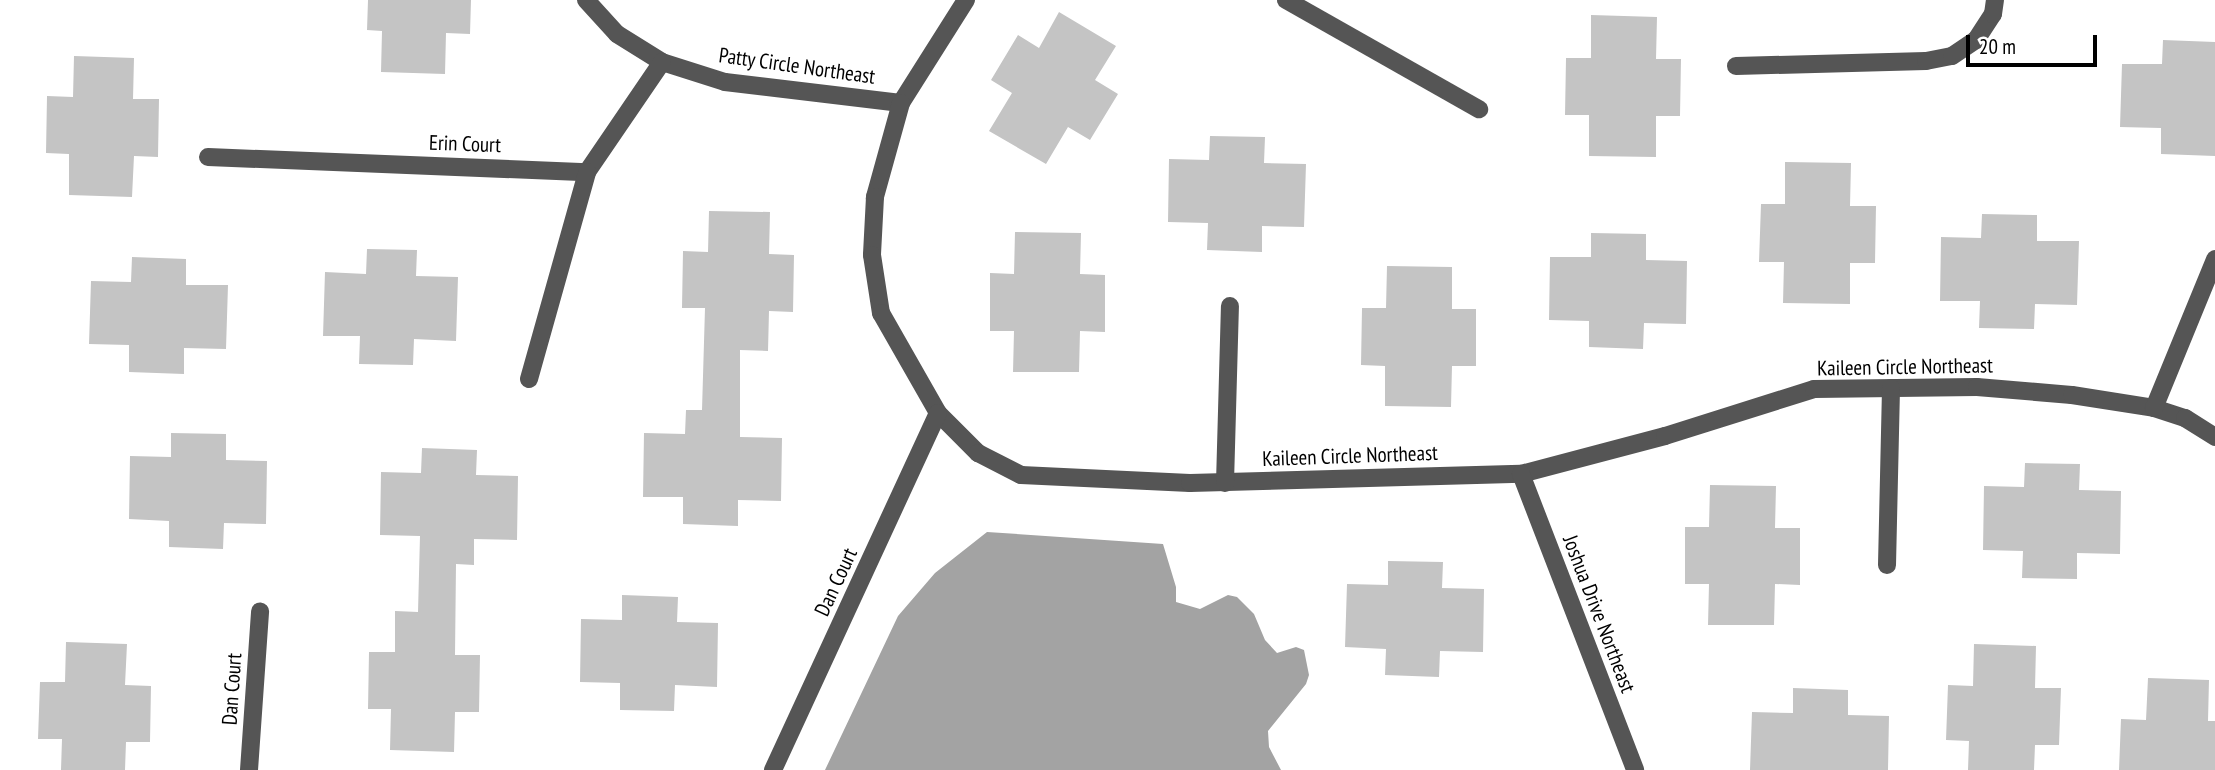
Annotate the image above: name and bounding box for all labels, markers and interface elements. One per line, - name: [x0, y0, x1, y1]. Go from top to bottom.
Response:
- scale bar: [1970, 21, 2101, 65]
- text: 20 m: [1979, 33, 2016, 60]
- street label: Patty Circle Northeast: [717, 43, 877, 89]
- street label: Erin Court: [428, 130, 502, 158]
- street label: Kaileen Circle Northeast: [1817, 353, 1993, 381]
- street label: Kaileen Circle Northeast: [1262, 440, 1438, 472]
- street label: Joshua Drive Northeast: [1557, 532, 1641, 696]
- street label: Dan Court: [809, 544, 863, 620]
- street label: Dan Court: [217, 652, 247, 726]

